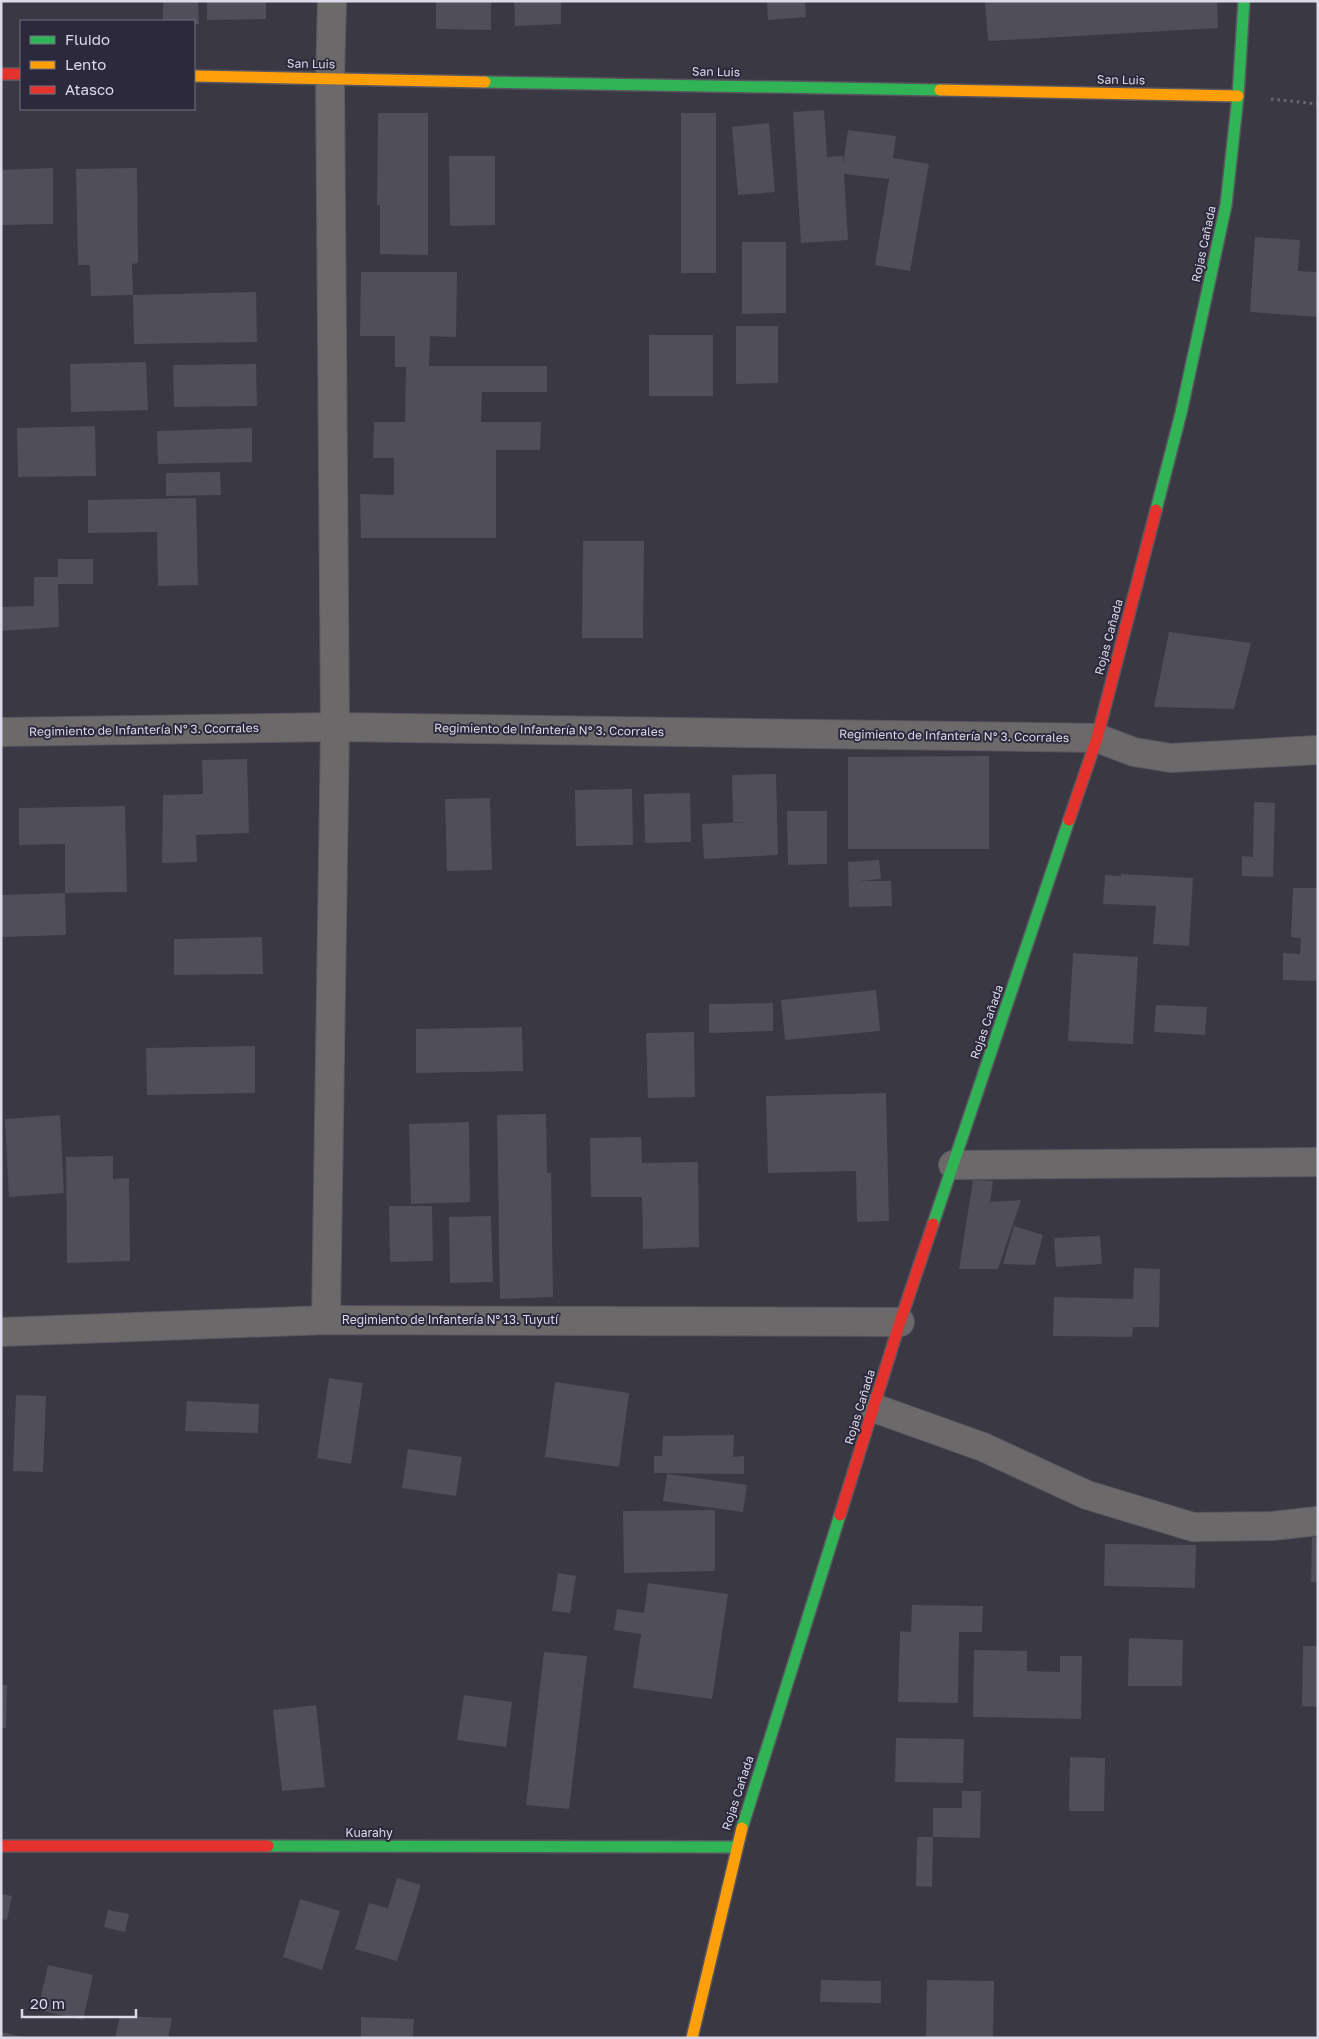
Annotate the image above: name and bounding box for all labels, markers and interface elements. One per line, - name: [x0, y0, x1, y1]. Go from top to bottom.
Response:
- legend: [20, 20, 195, 110]
- text: Fluido: [65, 30, 110, 48]
- text: Lento: [65, 55, 106, 73]
- street label: San Luis: [287, 56, 335, 71]
- street label: San Luis: [692, 64, 740, 79]
- street label: San Luis: [1097, 72, 1145, 87]
- text: Atasco: [65, 80, 114, 98]
- street label: Rojas Cañada: [1188, 204, 1219, 284]
- street label: Rojas Cañada: [1091, 597, 1126, 676]
- street label: Regimiento de Infantería N° 3. Ccorrales: [29, 720, 259, 739]
- street label: Regimiento de Infantería N° 3. Ccorrales: [434, 720, 664, 739]
- street label: Regimiento de Infantería N° 3. Ccorrales: [839, 726, 1069, 745]
- street label: Rojas Cañada: [967, 983, 1006, 1061]
- street label: Regimiento de Infantería N° 13. Tuyutí: [342, 1312, 559, 1327]
- street label: Rojas Cañada: [841, 1367, 878, 1446]
- street label: Rojas Cañada: [718, 1754, 757, 1832]
- street label: Kuarahy: [345, 1825, 393, 1840]
- scale bar: [22, 1986, 136, 2018]
- text: 20 m: [30, 1994, 65, 2012]

